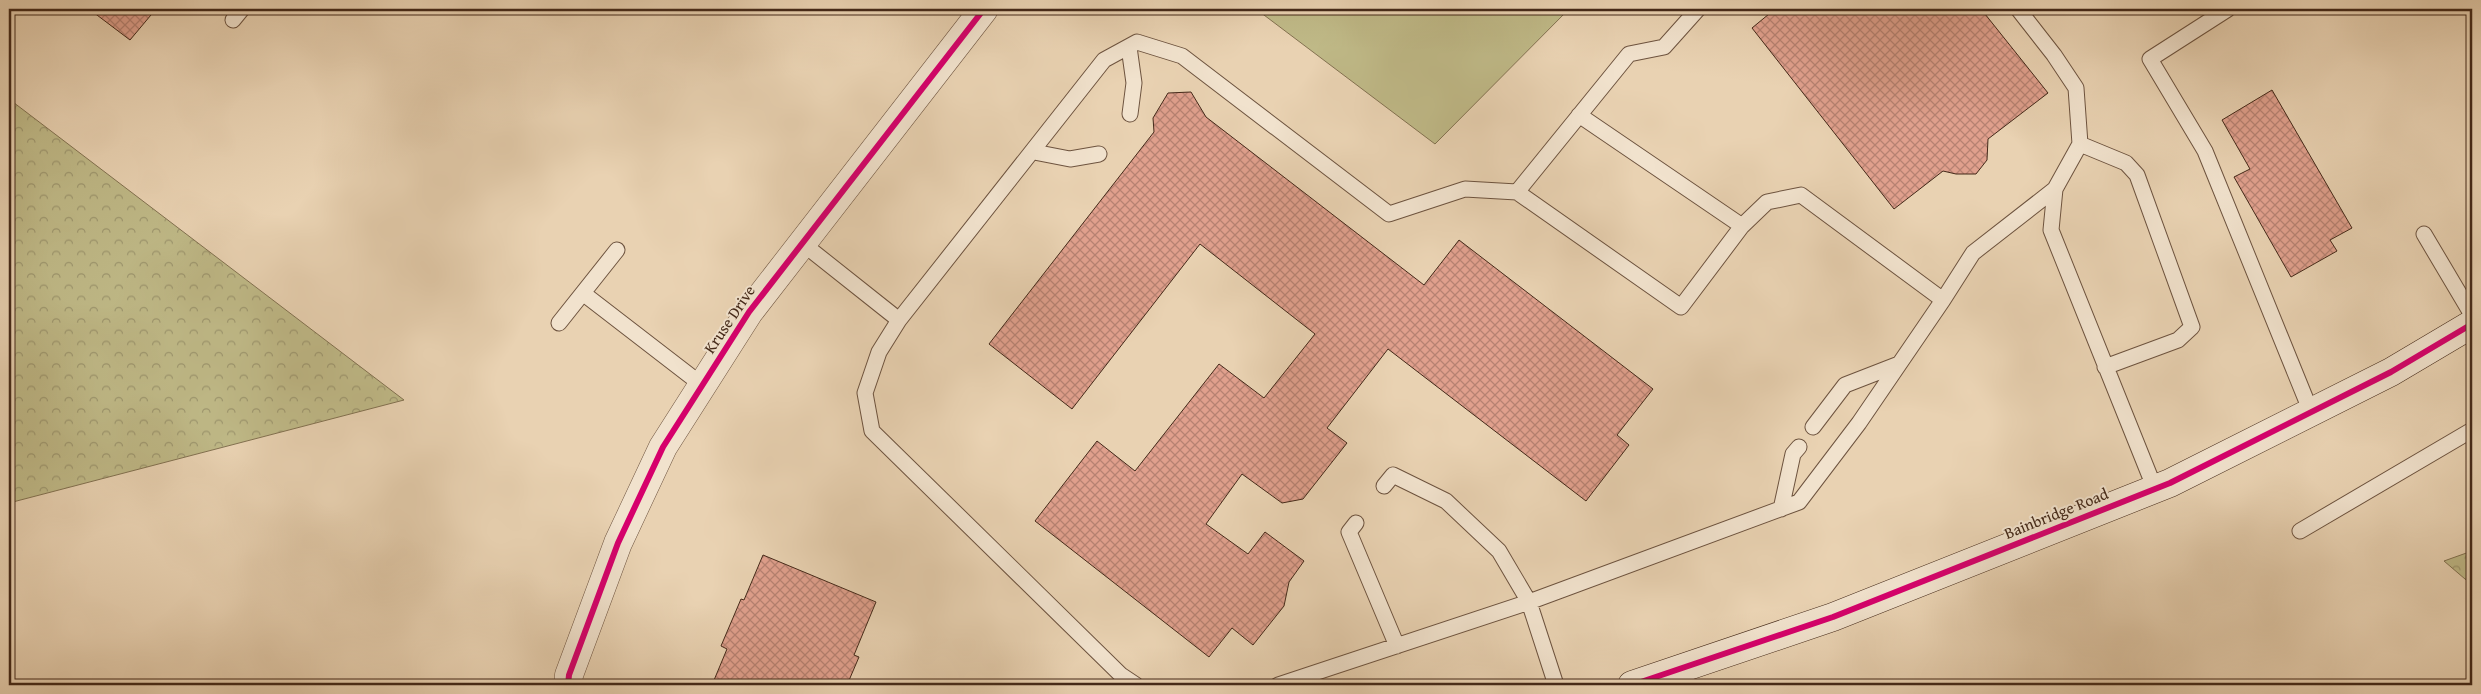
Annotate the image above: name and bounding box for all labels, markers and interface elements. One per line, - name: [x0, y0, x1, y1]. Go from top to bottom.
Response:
- street label: Kruse Drive: [697, 280, 761, 358]
- street label: Bainbridge Road: [2000, 481, 2112, 545]

